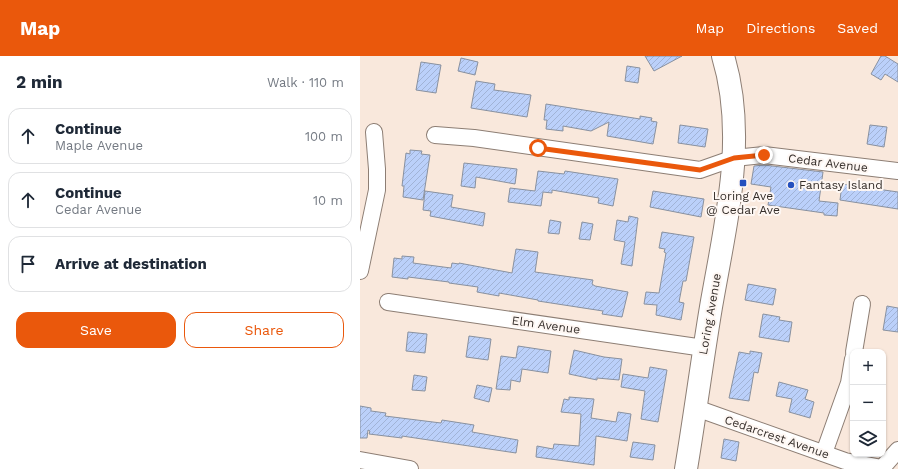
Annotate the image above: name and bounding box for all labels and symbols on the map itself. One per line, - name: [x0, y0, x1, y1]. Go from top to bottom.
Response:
- route start: [529, 139, 547, 157]
- route end: [755, 146, 773, 164]
- street label: Cedar Avenue: [787, 151, 869, 175]
- marker: Loring Ave @ Cedar Ave: [738, 178, 748, 188]
- place label: Fantasy Island: [799, 178, 883, 192]
- marker: Fantasy Island: [786, 180, 796, 190]
- place label: Loring Ave @ Cedar Ave: [706, 189, 780, 217]
- street label: Loring Avenue: [696, 272, 724, 356]
- street label: Elm Avenue: [511, 313, 581, 337]
- street label: Cedarcrest Avenue: [723, 412, 831, 462]

